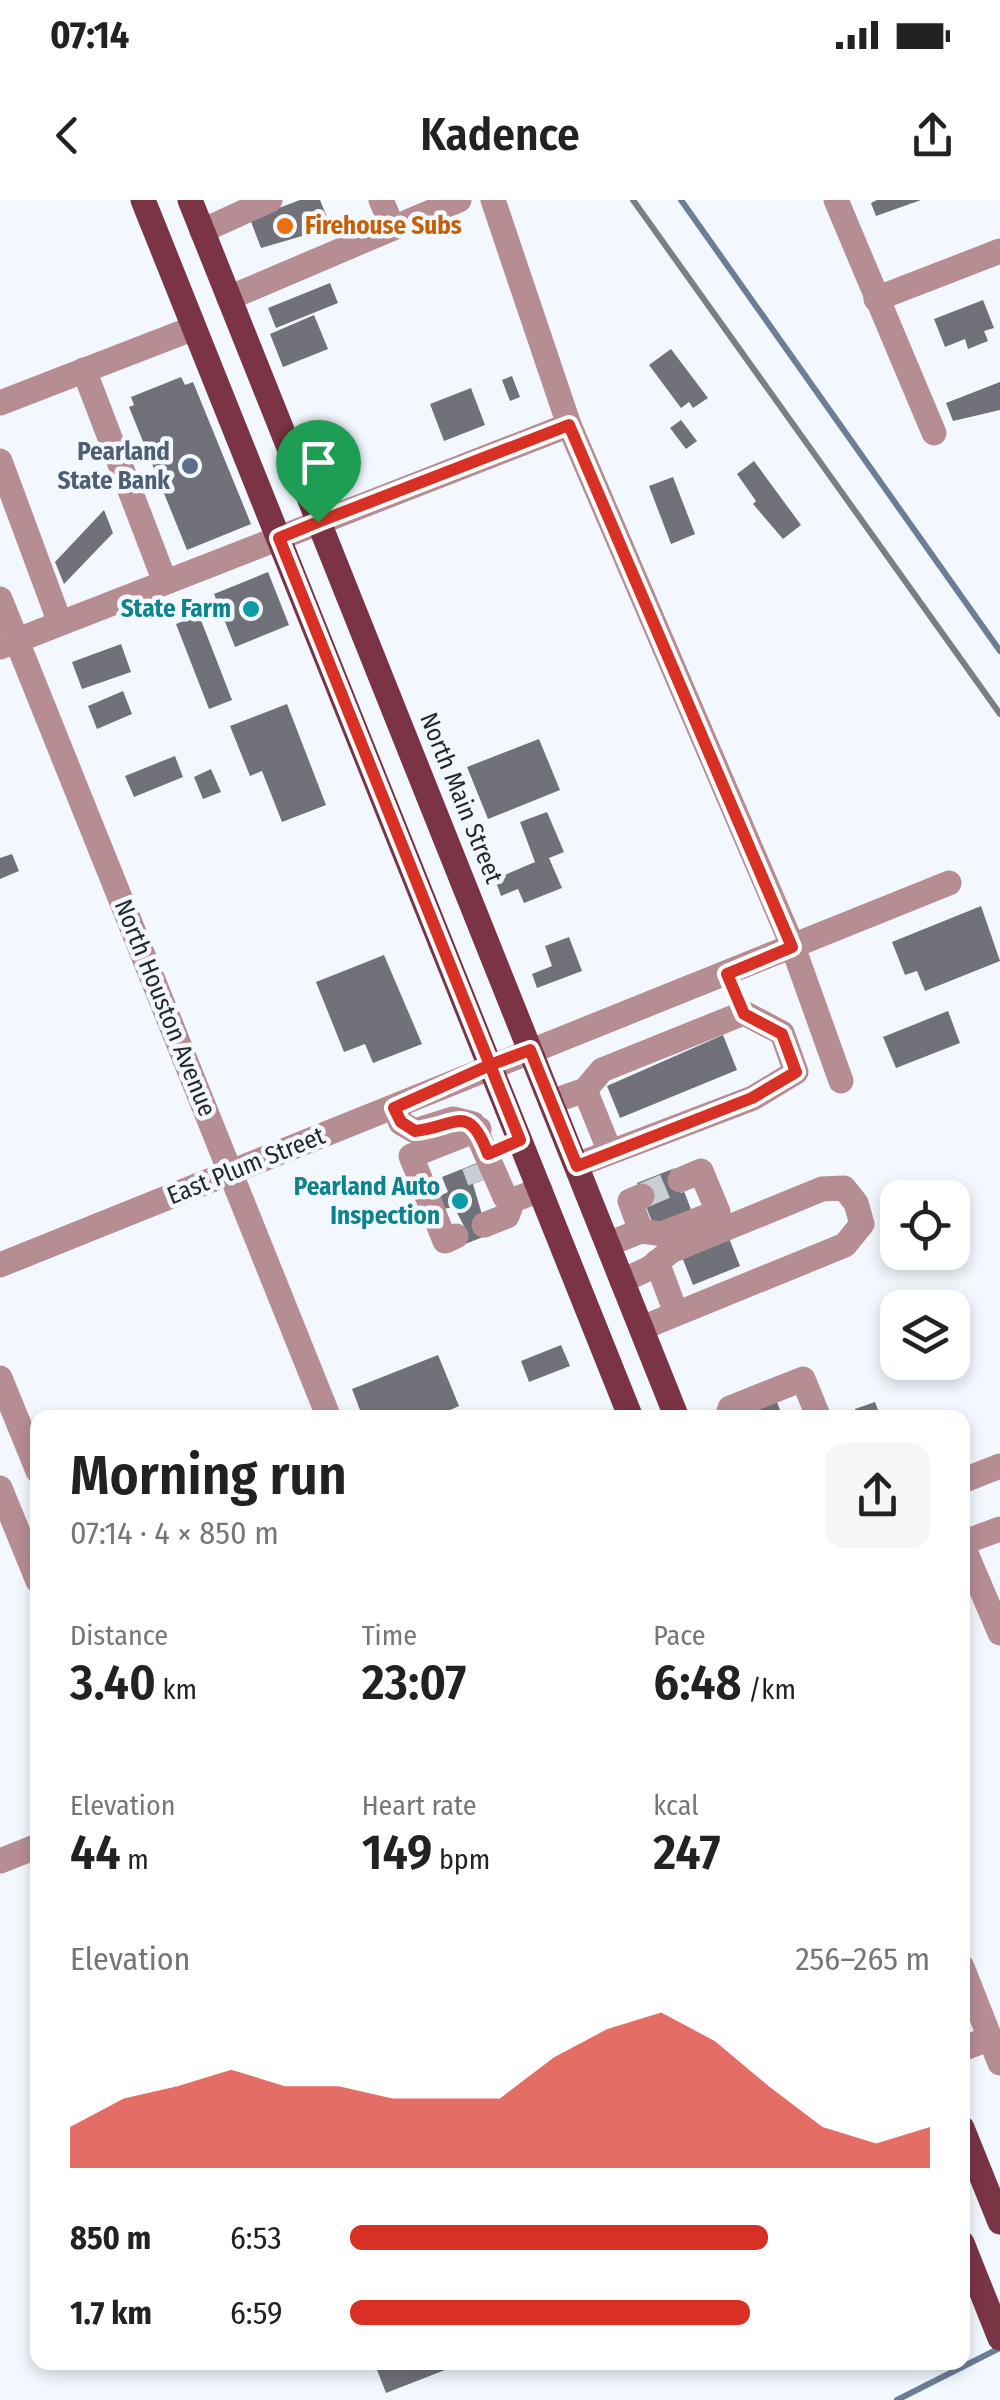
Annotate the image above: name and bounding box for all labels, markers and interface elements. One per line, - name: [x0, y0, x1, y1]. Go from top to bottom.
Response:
- text: 07:14: [50, 12, 129, 58]
- icon: back: [40, 108, 95, 163]
- text: Kadence: [420, 108, 580, 162]
- icon: share: [905, 108, 960, 163]
- place label: Firehouse Subs: [305, 211, 462, 241]
- marker: Firehouse Subs: [274, 215, 296, 237]
- pin: [276, 420, 361, 523]
- icon: arrive: [291, 435, 346, 490]
- place label: Pearland State Bank: [58, 437, 170, 496]
- marker: Pearland State Bank: [179, 455, 201, 477]
- place label: State Farm: [121, 594, 231, 624]
- marker: State Farm: [240, 598, 262, 620]
- street label: North Main Street: [413, 708, 509, 888]
- street label: North Houston Avenue: [108, 895, 222, 1121]
- street label: East Plum Street: [163, 1120, 330, 1211]
- place label: Pearland Auto Inspection: [294, 1172, 440, 1231]
- map controls: [880, 1180, 970, 1380]
- button: locate: [880, 1180, 970, 1270]
- marker: Pearland Auto Inspection: [449, 1190, 471, 1212]
- button: layers: [880, 1290, 970, 1380]
- text: Morning run: [70, 1443, 347, 1509]
- button: share: [825, 1443, 930, 1548]
- text: 07:14 · 4 × 850 m: [70, 1514, 279, 1552]
- text: Distance: [70, 1619, 168, 1652]
- text: Time: [362, 1619, 417, 1652]
- text: Pace: [653, 1619, 706, 1652]
- text: 3.40: [70, 1652, 156, 1712]
- text: 23:07: [362, 1652, 466, 1712]
- text: 6:48: [653, 1652, 742, 1712]
- text: km: [156, 1673, 197, 1706]
- text: /km: [742, 1673, 796, 1706]
- text: Elevation: [70, 1789, 175, 1822]
- text: Heart rate: [362, 1789, 477, 1822]
- text: kcal: [653, 1789, 699, 1822]
- text: 44: [70, 1822, 121, 1882]
- text: 149: [362, 1822, 432, 1882]
- text: 247: [653, 1822, 721, 1882]
- text: m: [121, 1843, 149, 1876]
- text: bpm: [432, 1843, 490, 1876]
- text: Elevation: [70, 1940, 190, 1978]
- text: 256–265 m: [796, 1940, 930, 1978]
- text: 850 m: [70, 2219, 151, 2257]
- text: 6:53: [230, 2219, 282, 2257]
- text: 1.7 km: [70, 2294, 152, 2332]
- text: 6:59: [230, 2294, 283, 2332]

